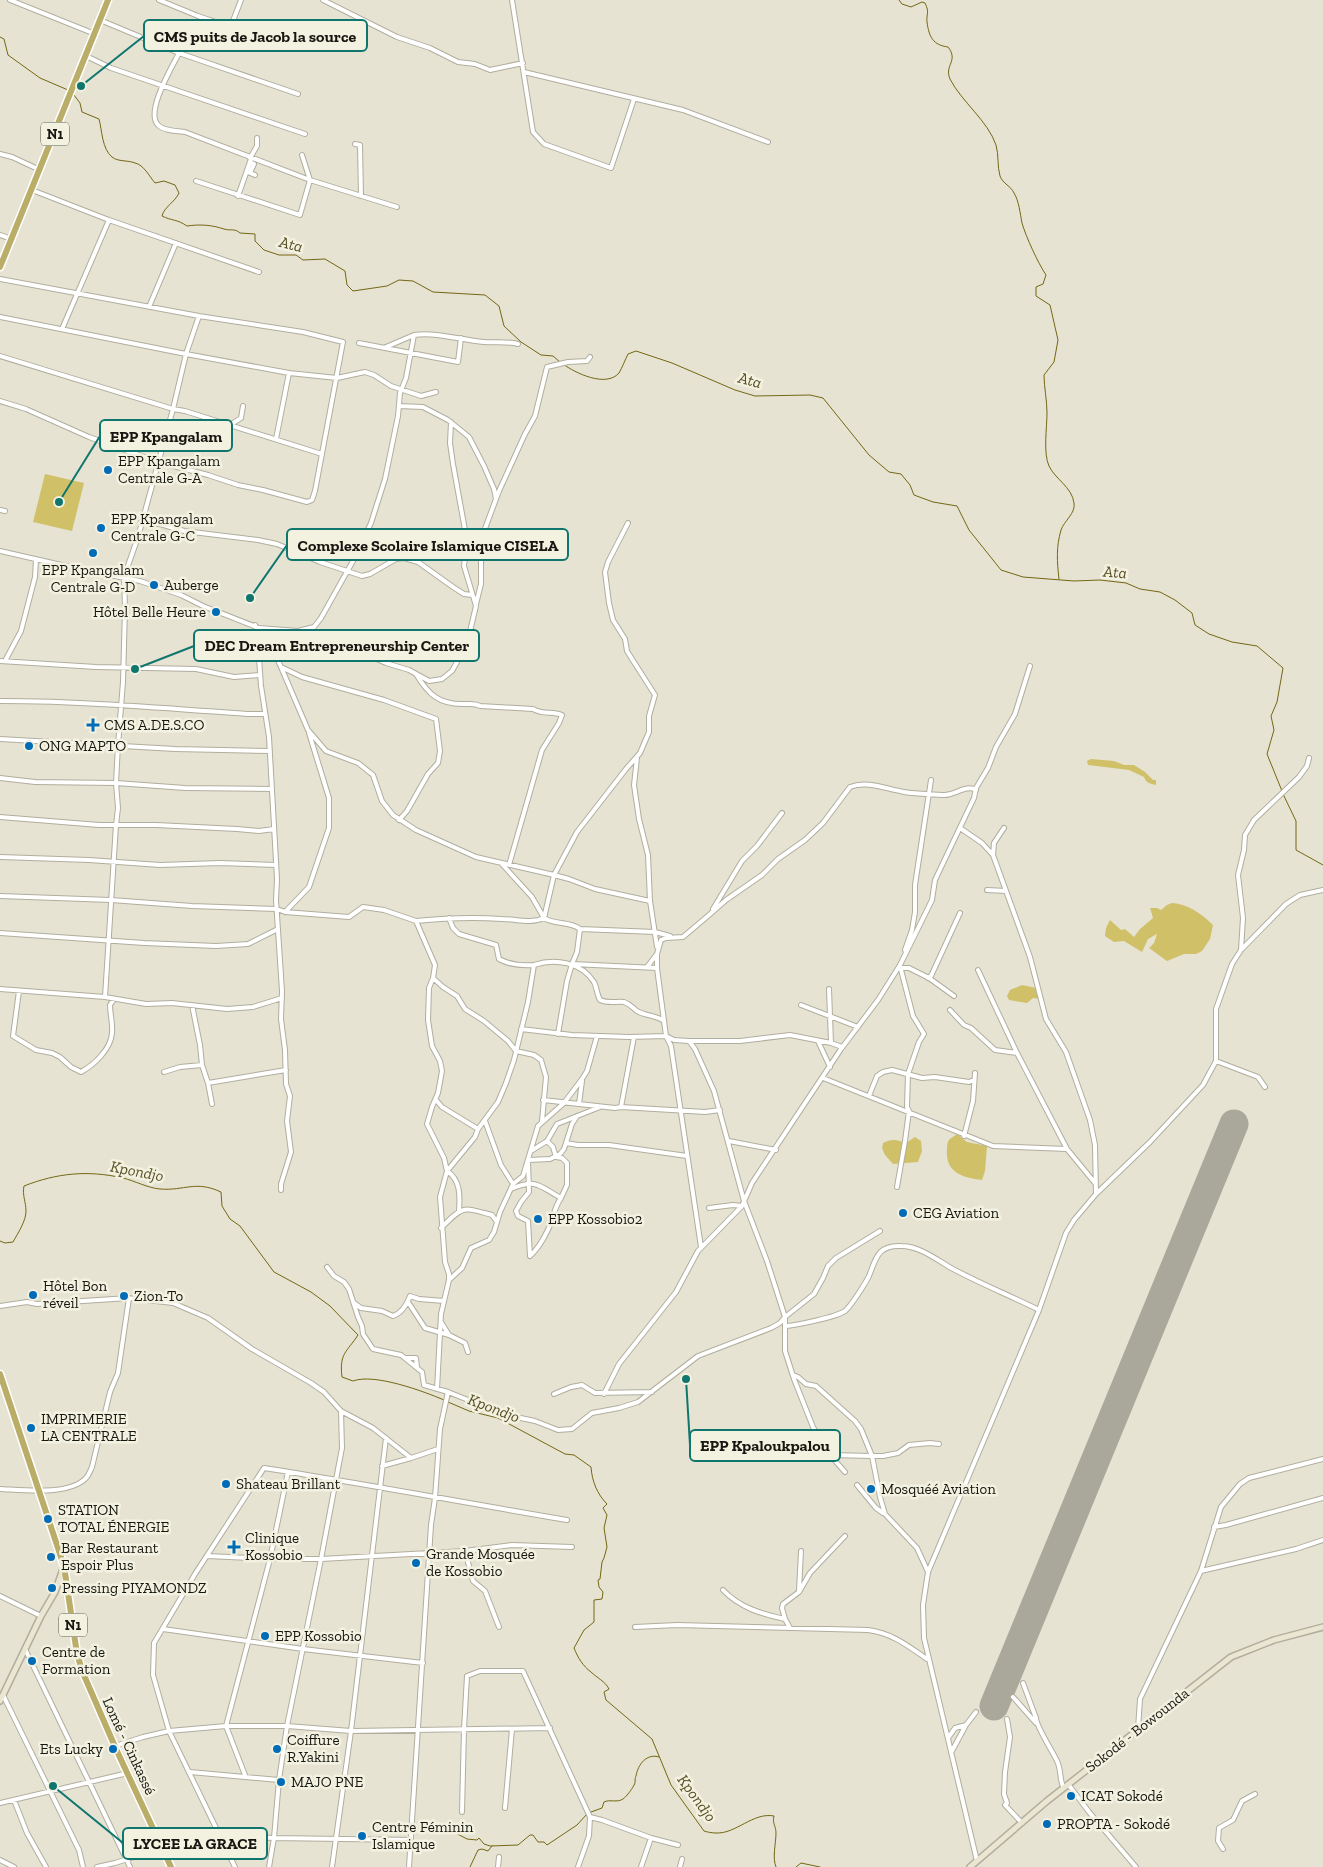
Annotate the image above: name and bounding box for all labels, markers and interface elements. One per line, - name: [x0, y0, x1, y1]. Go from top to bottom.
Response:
- callout: CMS puits de Jacob la source: [144, 20, 367, 51]
- text: CMS puits de Jacob la source: [154, 27, 356, 46]
- road number: N1: [41, 122, 69, 146]
- water label: Ata: [276, 232, 305, 256]
- water label: Ata: [735, 368, 764, 392]
- callout: EPP Kpangalam: [100, 420, 232, 451]
- text: EPP Kpangalam: [110, 427, 222, 446]
- place label: EPP Kpangalam Centrale G-A: [118, 452, 220, 487]
- marker: EPP Kpangalam Centrale G-A: [102, 464, 114, 476]
- place label: EPP Kpangalam Centrale G-C: [111, 510, 213, 545]
- marker: EPP Kpangalam Centrale G-C: [95, 522, 107, 534]
- callout: Complexe Scolaire Islamique CISELA: [287, 529, 568, 560]
- text: Complexe Scolaire Islamique CISELA: [298, 536, 558, 555]
- marker: EPP Kpangalam Centrale G-D: [87, 547, 99, 559]
- place label: EPP Kpangalam Centrale G-D: [42, 561, 144, 596]
- water label: Ata: [1101, 561, 1128, 582]
- place label: Auberge: [164, 576, 219, 594]
- marker: Auberge: [148, 579, 160, 591]
- place label: Hôtel Belle Heure: [93, 603, 206, 621]
- marker: Hôtel Belle Heure: [210, 606, 222, 618]
- callout: DEC Dream Entrepreneurship Center: [194, 630, 479, 661]
- text: DEC Dream Entrepreneurship Center: [205, 636, 469, 655]
- place label: CMS A.DE.S.CO: [104, 716, 204, 734]
- marker: CMS A.DE.S.CO: [86, 718, 100, 732]
- place label: ONG MAPTO: [39, 737, 126, 755]
- marker: ONG MAPTO: [23, 740, 35, 752]
- water label: Kpondjo: [109, 1157, 165, 1185]
- place label: CEG Aviation: [913, 1204, 999, 1222]
- marker: CEG Aviation: [897, 1207, 909, 1219]
- place label: EPP Kossobio2: [548, 1210, 643, 1228]
- marker: EPP Kossobio2: [532, 1213, 544, 1225]
- place label: Hôtel Bon réveil: [43, 1277, 107, 1312]
- place label: Zion-To: [134, 1287, 183, 1305]
- marker: Hôtel Bon réveil: [27, 1289, 39, 1301]
- marker: Zion-To: [118, 1290, 130, 1302]
- water label: Kpondjo: [465, 1389, 523, 1427]
- place label: IMPRIMERIE LA CENTRALE: [41, 1410, 137, 1445]
- marker: IMPRIMERIE LA CENTRALE: [25, 1422, 37, 1434]
- callout: EPP Kpaloukpalou: [690, 1430, 840, 1461]
- text: EPP Kpaloukpalou: [700, 1436, 831, 1455]
- place label: Shateau Brillant: [236, 1475, 341, 1493]
- marker: Shateau Brillant: [220, 1478, 232, 1490]
- place label: Mosquéé Aviation: [881, 1480, 996, 1498]
- marker: Mosquéé Aviation: [865, 1483, 877, 1495]
- place label: STATION TOTAL ÉNERGIE: [58, 1501, 170, 1536]
- marker: STATION TOTAL ÉNERGIE: [42, 1513, 54, 1525]
- place label: Clinique Kossobio: [245, 1529, 303, 1564]
- place label: Bar Restaurant Espoir Plus: [61, 1539, 159, 1574]
- marker: Clinique Kossobio: [227, 1540, 241, 1554]
- place label: Grande Mosquée de Kossobio: [426, 1545, 535, 1580]
- marker: Bar Restaurant Espoir Plus: [45, 1551, 57, 1563]
- marker: Grande Mosquée de Kossobio: [410, 1557, 422, 1569]
- place label: Pressing PIYAMONDZ: [62, 1579, 207, 1597]
- marker: Pressing PIYAMONDZ: [46, 1582, 58, 1594]
- road number: N1: [59, 1614, 87, 1636]
- place label: EPP Kossobio: [275, 1627, 362, 1645]
- marker: EPP Kossobio: [259, 1630, 271, 1642]
- place label: Centre de Formation: [42, 1643, 111, 1678]
- marker: Centre de Formation: [26, 1655, 38, 1667]
- street label: Sokodé - Bowounda: [1082, 1684, 1192, 1776]
- street label: Lomé - Cinkassé: [99, 1694, 159, 1798]
- place label: Coiffure R.Yakini: [287, 1731, 340, 1766]
- place label: Ets Lucky: [40, 1740, 103, 1758]
- marker: Ets Lucky: [107, 1743, 119, 1755]
- marker: Coiffure R.Yakini: [271, 1743, 283, 1755]
- water label: Kpondjo: [673, 1771, 721, 1825]
- place label: MAJO PNE: [291, 1773, 364, 1791]
- marker: MAJO PNE: [275, 1776, 287, 1788]
- place label: ICAT Sokodé: [1081, 1787, 1163, 1805]
- marker: ICAT Sokodé: [1065, 1790, 1077, 1802]
- place label: PROPTA - Sokodé: [1057, 1815, 1170, 1833]
- place label: Centre Féminin Islamique: [372, 1818, 474, 1853]
- marker: PROPTA - Sokodé: [1041, 1818, 1053, 1830]
- callout: LYCEE LA GRACE: [123, 1828, 267, 1859]
- marker: Centre Féminin Islamique: [356, 1830, 368, 1842]
- text: LYCEE LA GRACE: [133, 1834, 257, 1853]

